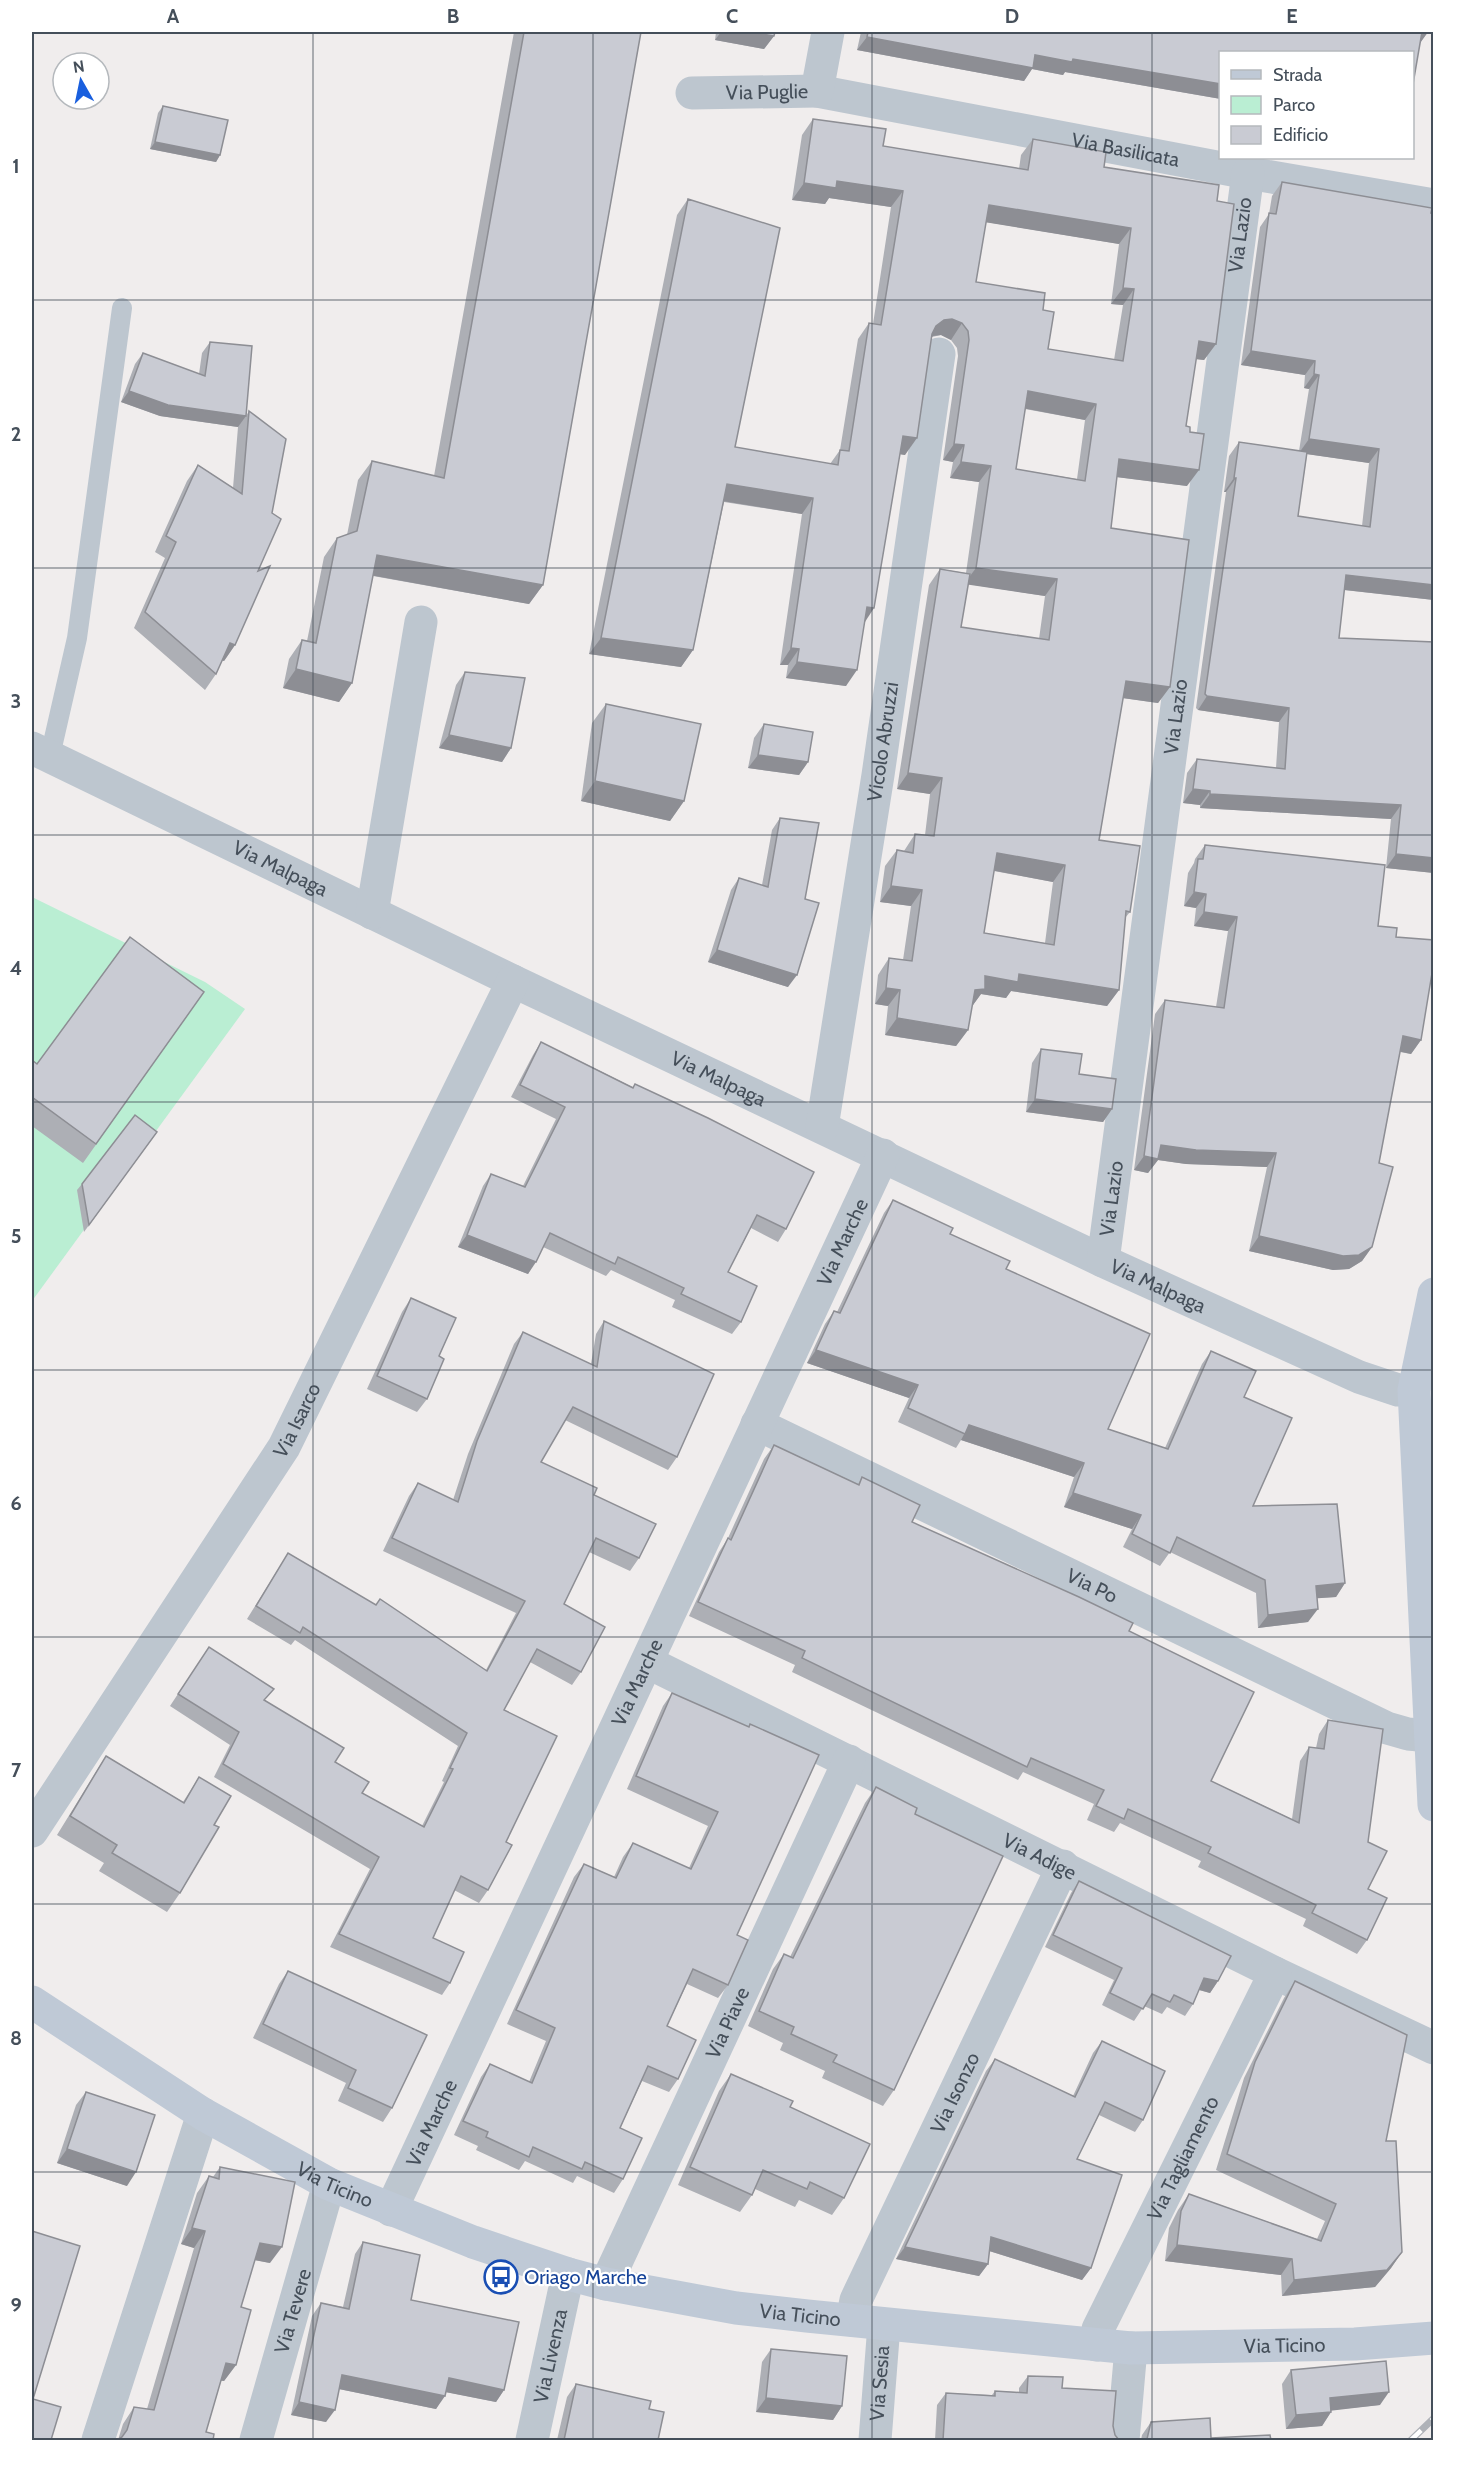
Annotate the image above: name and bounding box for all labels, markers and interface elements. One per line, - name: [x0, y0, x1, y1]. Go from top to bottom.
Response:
- text: A: [167, 4, 180, 28]
- text: B: [447, 4, 459, 28]
- text: C: [726, 4, 738, 28]
- text: D: [1005, 4, 1019, 28]
- text: E: [1286, 4, 1298, 28]
- north arrow: [51, 51, 111, 111]
- legend: [1219, 51, 1414, 159]
- text: N: [72, 56, 86, 77]
- text: Strada: [1273, 64, 1323, 86]
- street label: Via Puglie: [726, 79, 808, 104]
- text: Parco: [1273, 94, 1315, 116]
- text: Edificio: [1273, 124, 1328, 146]
- street label: Via Basilicata: [1069, 128, 1182, 172]
- text: 1: [12, 154, 20, 178]
- street label: Via Lazio: [1223, 196, 1257, 274]
- text: 2: [11, 422, 21, 446]
- street label: Via Lazio: [1159, 678, 1192, 756]
- street label: Vicolo Abruzzi: [862, 680, 903, 803]
- text: 3: [11, 689, 21, 713]
- street label: Via Malpaga: [229, 835, 332, 902]
- text: 4: [10, 956, 22, 980]
- street label: Via Malpaga: [667, 1046, 770, 1111]
- street label: Via Lazio: [1094, 1159, 1128, 1238]
- street label: Via Marche: [812, 1195, 873, 1289]
- text: 5: [11, 1224, 21, 1248]
- street label: Via Malpaga: [1107, 1254, 1210, 1318]
- street label: Via Isarco: [268, 1379, 326, 1462]
- text: 6: [10, 1491, 22, 1515]
- street label: Via Po: [1063, 1563, 1121, 1608]
- street label: Via Marche: [606, 1635, 668, 1730]
- text: 7: [11, 1758, 22, 1782]
- street label: Via Adige: [999, 1828, 1080, 1885]
- street label: Via Piave: [700, 1983, 754, 2062]
- text: 8: [10, 2026, 22, 2050]
- street label: Via Isonzo: [925, 2048, 984, 2137]
- street label: Via Marche: [401, 2076, 462, 2170]
- street label: Via Tagliamento: [1142, 2092, 1224, 2224]
- street label: Via Ticino: [292, 2156, 376, 2212]
- bus stop icon: Oriago Marche: [483, 2259, 519, 2295]
- place label: Oriago Marche: [524, 2265, 647, 2289]
- street label: Via Tevere: [269, 2266, 316, 2356]
- text: 9: [10, 2293, 22, 2317]
- street label: Via Ticino: [758, 2299, 842, 2331]
- street label: Via Livenza: [528, 2306, 572, 2405]
- street label: Via Ticino: [1243, 2333, 1325, 2358]
- street label: Via Sesia: [865, 2344, 894, 2422]

